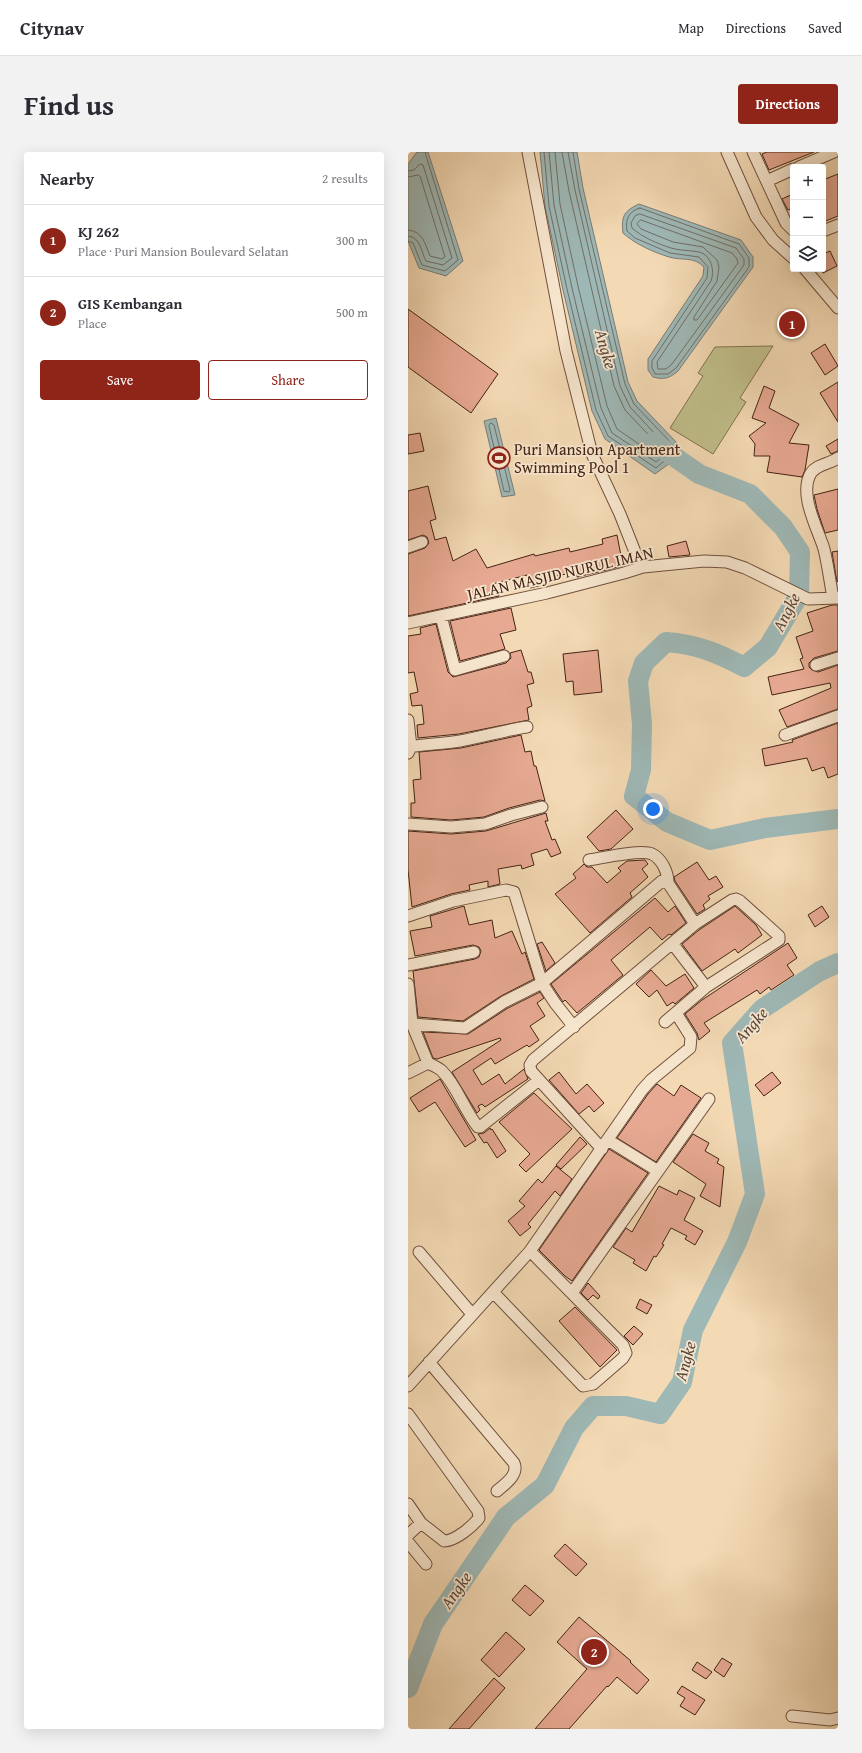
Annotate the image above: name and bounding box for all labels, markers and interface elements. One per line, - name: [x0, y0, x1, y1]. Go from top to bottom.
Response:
- text: Citynav: [20, 14, 84, 42]
- text: Map: [678, 18, 704, 38]
- text: Directions: [726, 18, 786, 38]
- text: Saved: [808, 18, 842, 38]
- text: Find us: [24, 84, 114, 125]
- button: Directions: [738, 84, 838, 124]
- map controls: [790, 164, 826, 272]
- button: +: [790, 164, 826, 200]
- text: Nearby: [40, 166, 94, 191]
- text: 2 results: [322, 169, 368, 188]
- button: −: [790, 200, 826, 236]
- text: KJ 262: [78, 221, 119, 242]
- text: 1: [50, 231, 56, 250]
- text: 300 m: [336, 231, 368, 250]
- button: layers: [790, 236, 826, 272]
- text: Place · Puri Mansion Boulevard Selatan: [78, 242, 289, 261]
- text: GIS Kembangan: [78, 293, 182, 314]
- text: 2: [50, 303, 56, 322]
- text: 500 m: [336, 303, 368, 322]
- pin: 1: [779, 309, 805, 339]
- text: Place: [78, 314, 107, 333]
- water label: Angke: [589, 325, 624, 372]
- button: Save: [40, 360, 200, 400]
- button: Share: [208, 360, 368, 400]
- place label: Puri Mansion Apartment Swimming Pool 1: [514, 437, 681, 479]
- sports icon: Puri Mansion Apartment Swimming Pool 1: [486, 445, 512, 471]
- street label: JALAN MASJID NURUL IMAN: [463, 540, 656, 607]
- water label: Angke: [765, 588, 806, 636]
- your location: [643, 799, 663, 819]
- water label: Angke: [727, 1001, 773, 1049]
- water label: Angke: [667, 1338, 702, 1385]
- water label: Angke: [433, 1566, 478, 1614]
- pin: 2: [581, 1637, 607, 1667]

